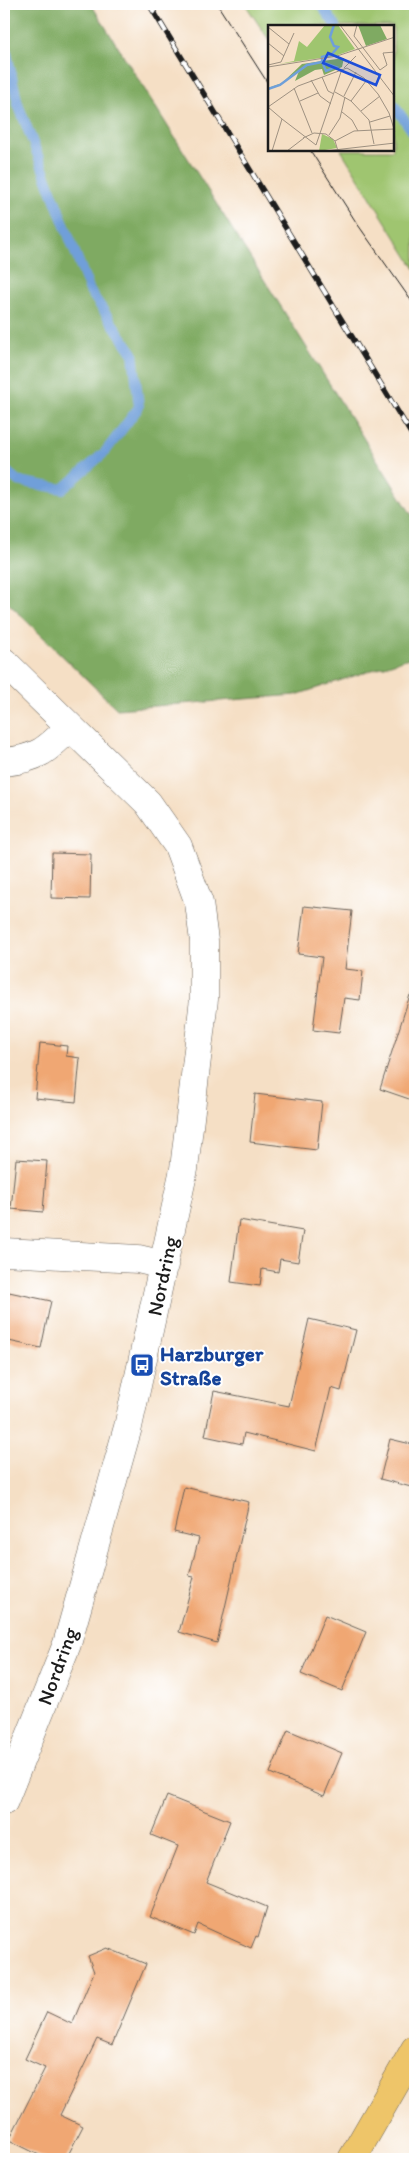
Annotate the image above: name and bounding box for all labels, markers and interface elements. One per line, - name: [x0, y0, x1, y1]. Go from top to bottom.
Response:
- inset map: [268, 25, 394, 151]
- street label: Nordring: [141, 1234, 183, 1318]
- place label: Harzburger Straße: [160, 1341, 264, 1390]
- bus stop icon: Harzburger Straße: [129, 1352, 155, 1378]
- street label: Nordring: [31, 1623, 83, 1708]

